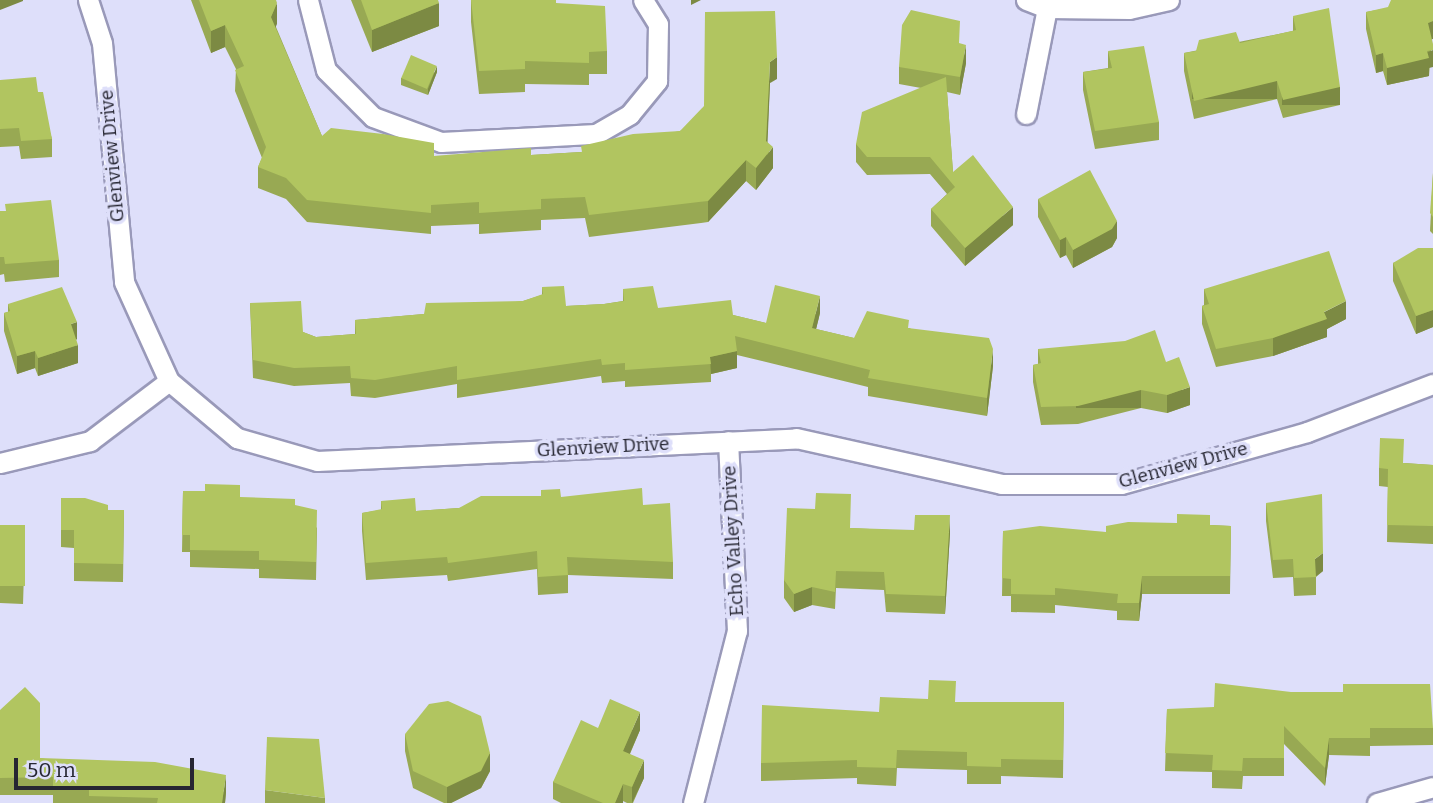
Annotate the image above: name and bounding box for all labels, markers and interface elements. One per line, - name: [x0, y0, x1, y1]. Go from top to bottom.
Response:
- street label: Glenview Drive: [95, 89, 129, 223]
- street label: Glenview Drive: [536, 432, 670, 462]
- street label: Glenview Drive: [1116, 437, 1250, 493]
- street label: Echo Valley Drive: [718, 465, 748, 617]
- scale bar: [18, 744, 198, 788]
- text: 50 m: [27, 757, 76, 783]

